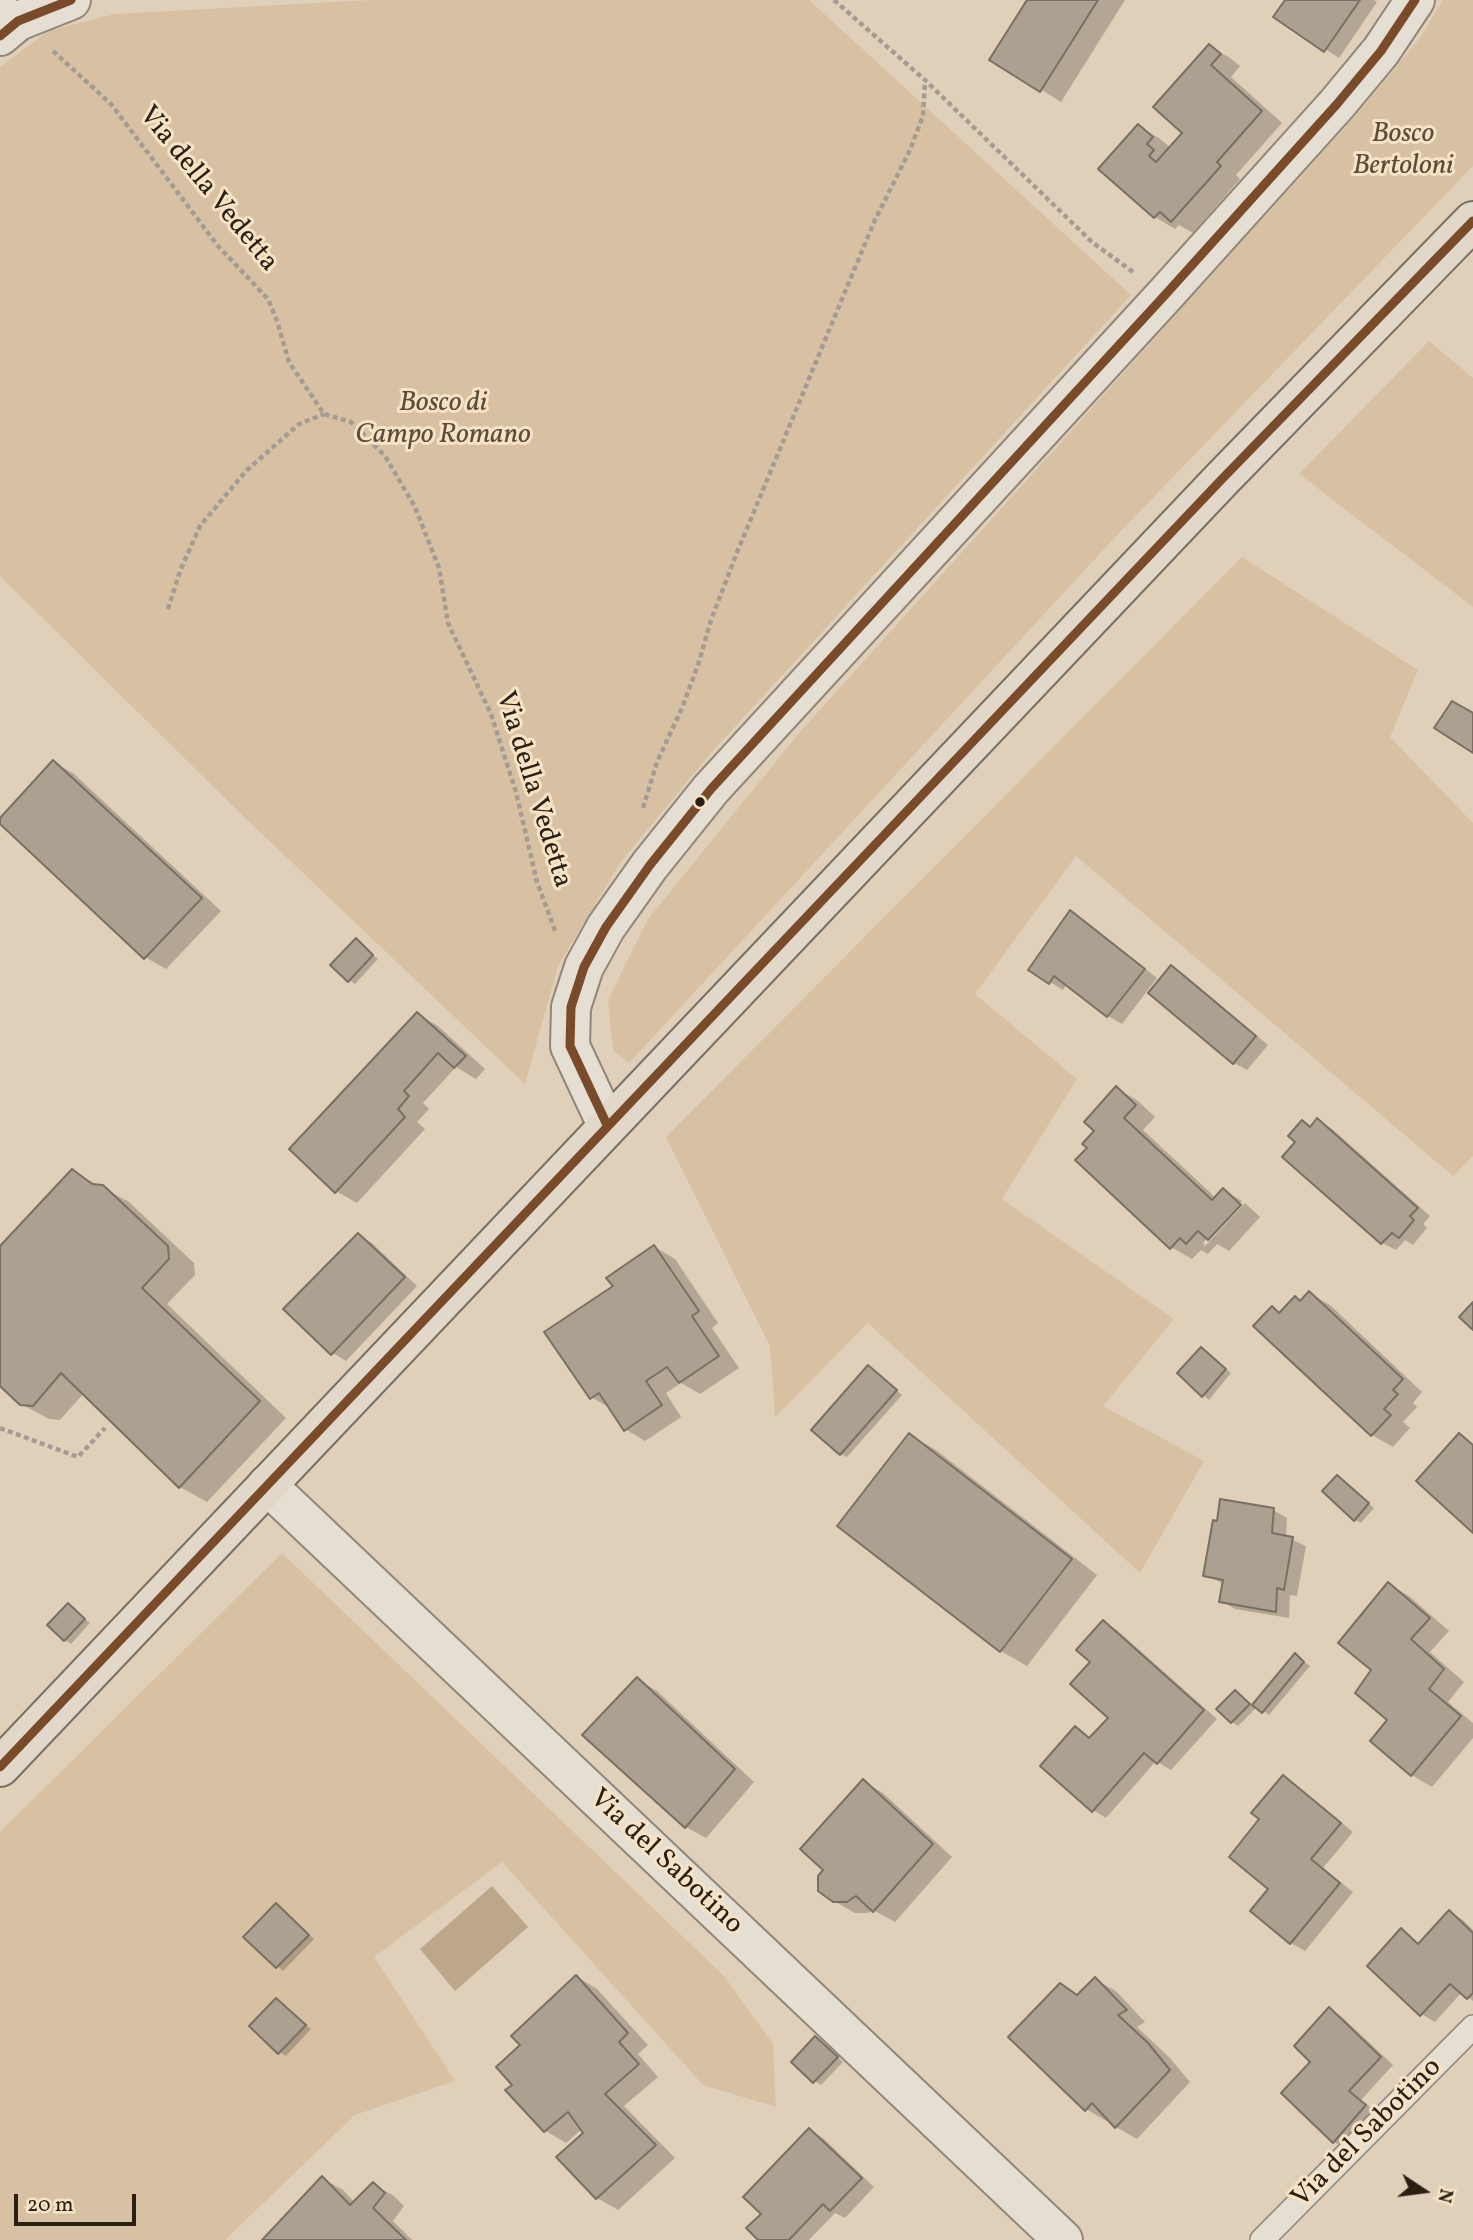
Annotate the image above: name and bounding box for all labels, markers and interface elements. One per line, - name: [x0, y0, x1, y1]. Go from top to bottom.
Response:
- street label: Via della Vedetta: [130, 100, 284, 280]
- park label: Bosco Bertoloni: [1353, 119, 1453, 185]
- park label: Bosco di Campo Romano: [355, 388, 531, 454]
- street label: Via della Vedetta: [486, 688, 578, 892]
- unlabelled marker: [693, 795, 707, 809]
- street label: Via del Sabotino: [581, 1783, 749, 1943]
- street label: Via del Sabotino: [1286, 2052, 1450, 2216]
- north arrow: [1389, 2156, 1459, 2226]
- scale bar: [18, 2180, 140, 2224]
- text: N: [1430, 2186, 1459, 2205]
- text: 20 m: [27, 2191, 73, 2220]

